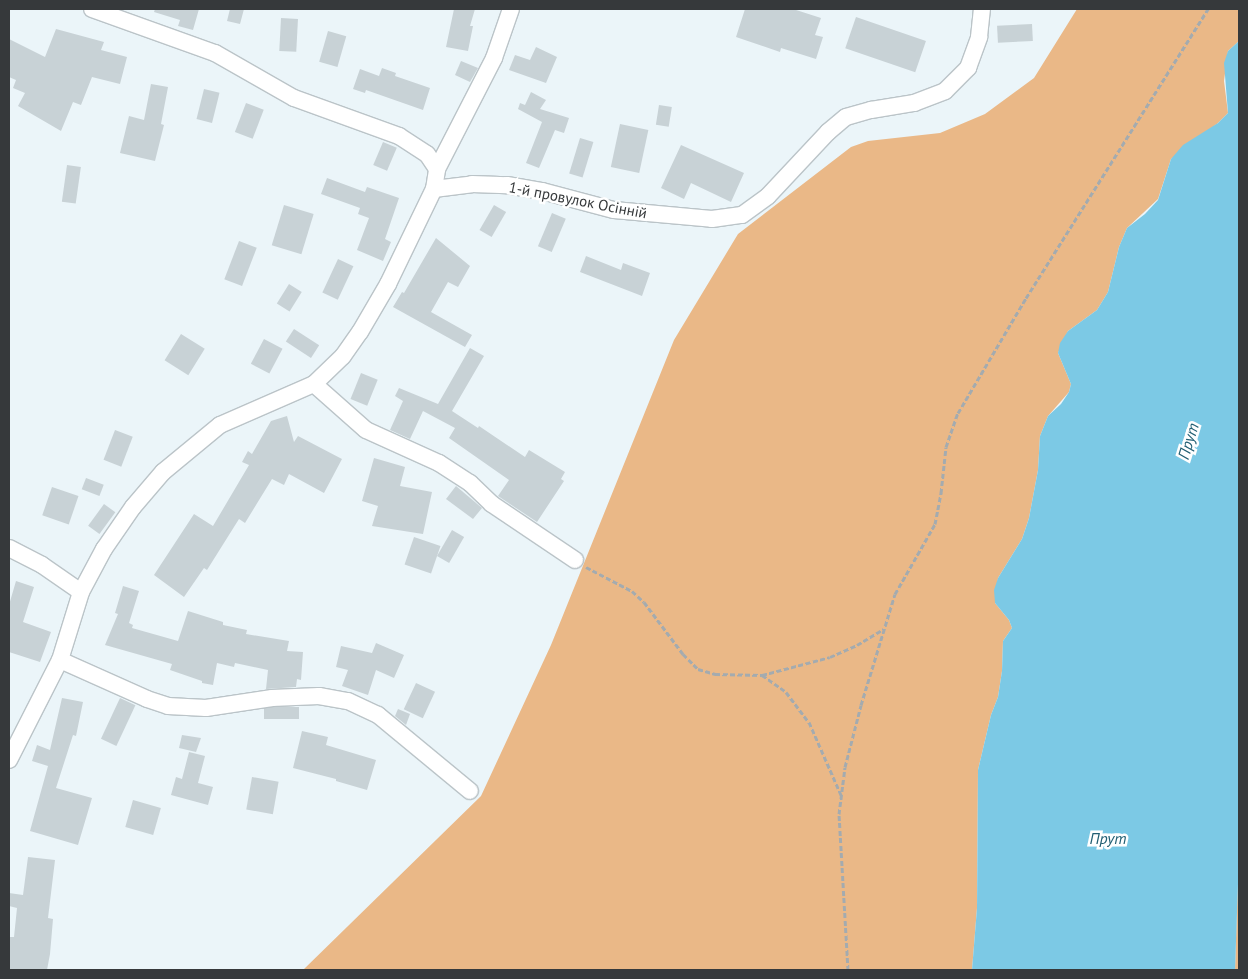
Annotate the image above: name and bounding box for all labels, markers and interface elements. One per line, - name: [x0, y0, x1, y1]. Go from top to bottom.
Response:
- street label: 1-й провулок Осінній: [507, 178, 649, 222]
- water label: Прут: [1173, 420, 1203, 462]
- water label: Прут: [1089, 828, 1127, 848]

